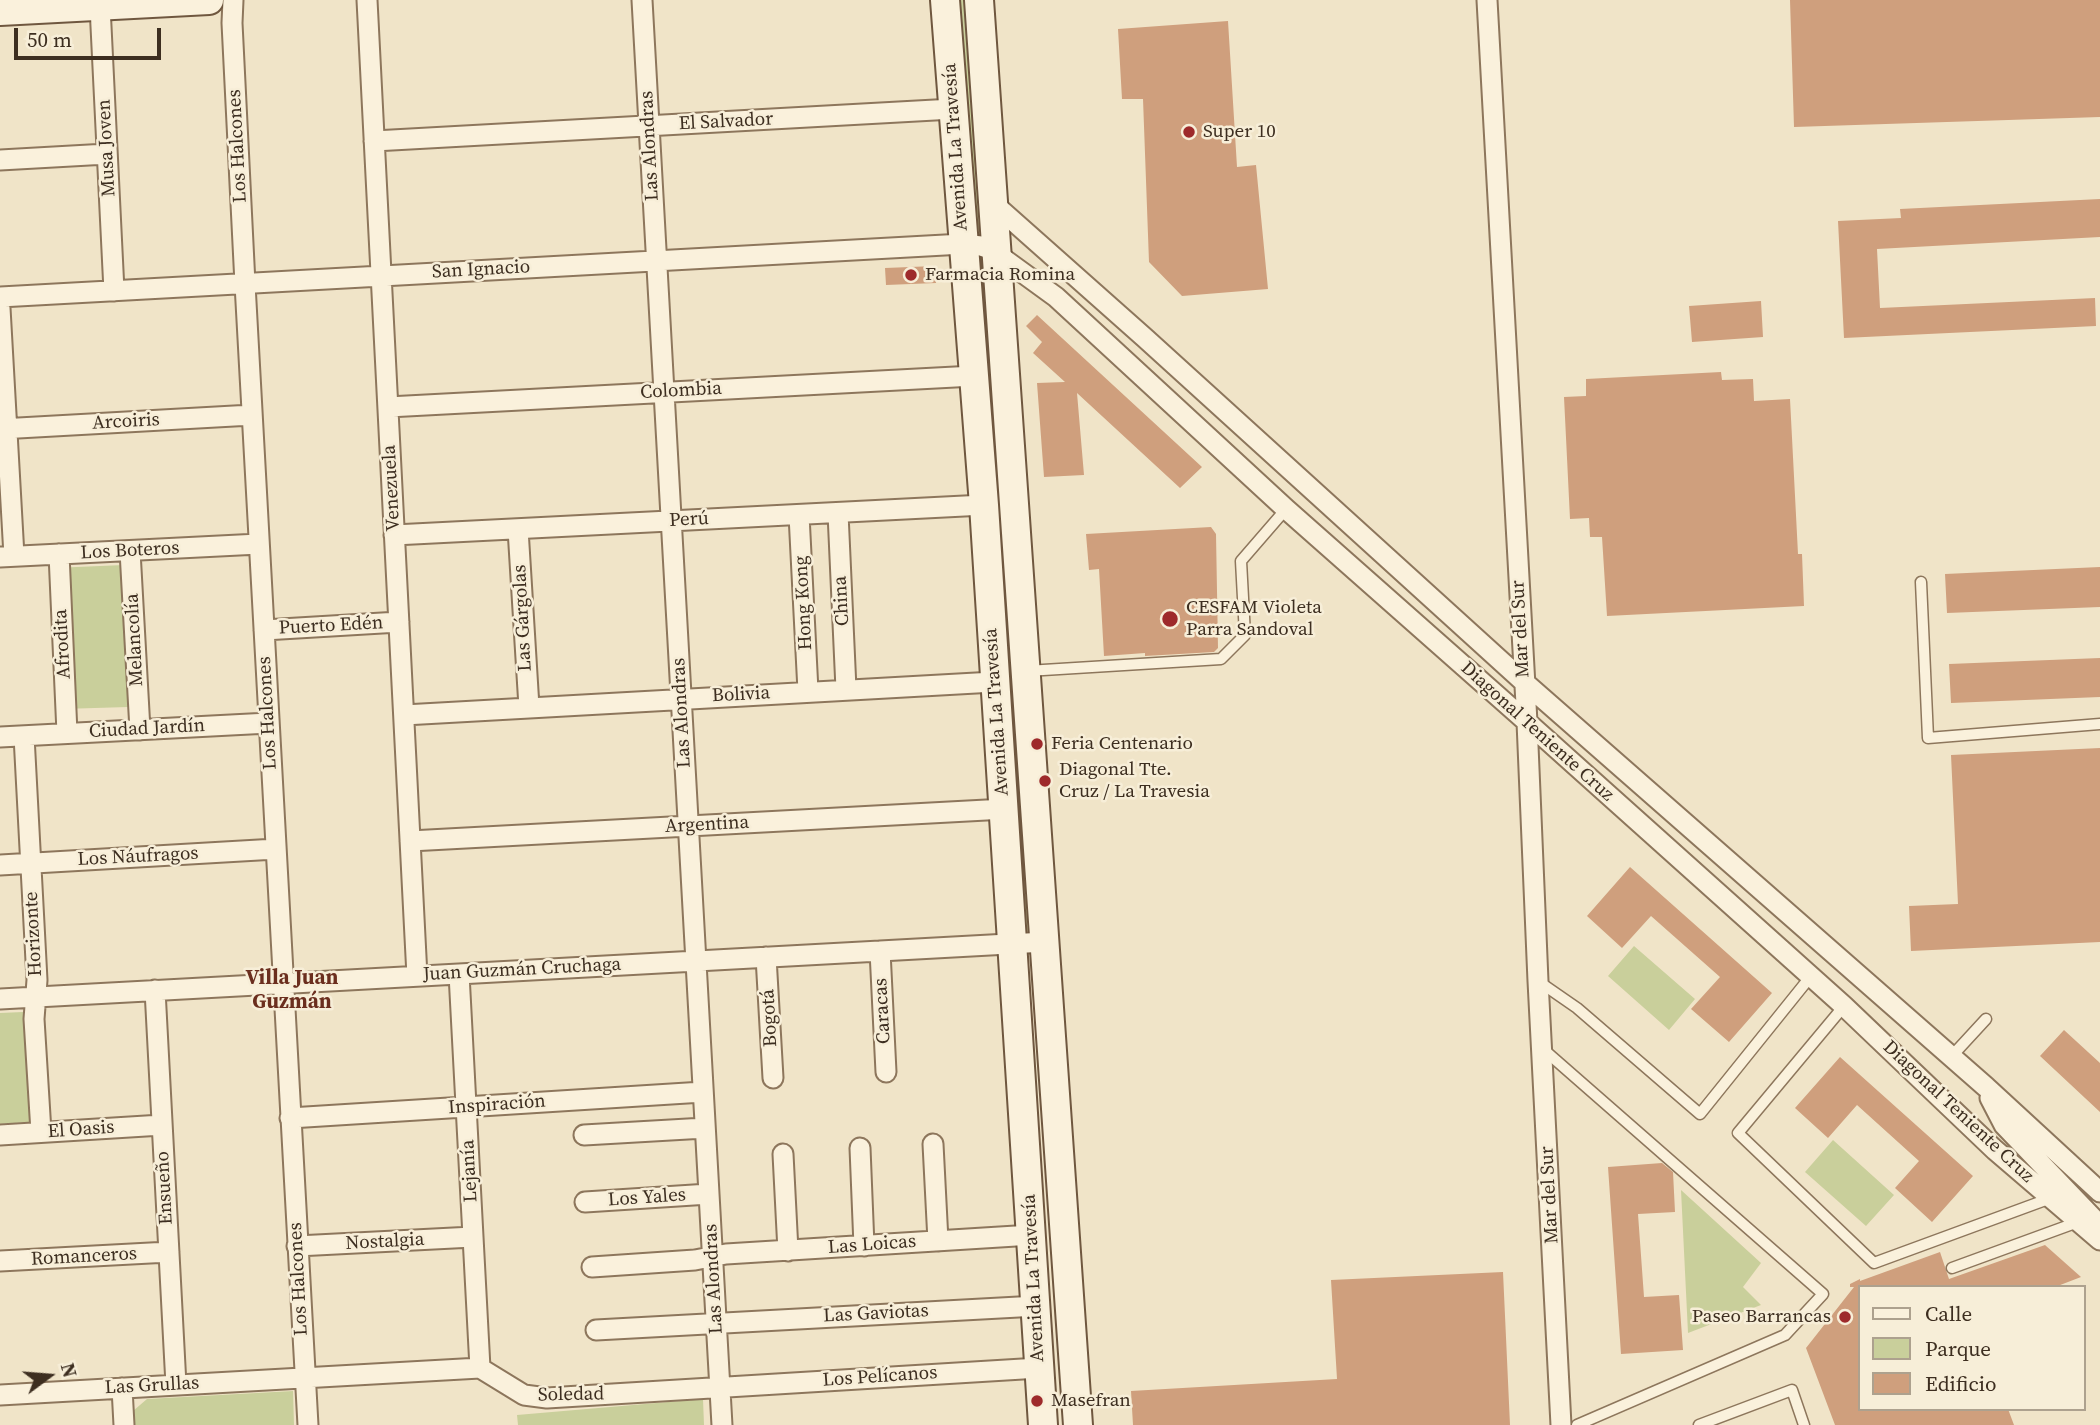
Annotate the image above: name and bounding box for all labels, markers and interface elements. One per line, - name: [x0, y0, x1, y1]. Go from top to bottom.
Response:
- scale bar: [18, 14, 164, 58]
- text: 50 m: [27, 25, 72, 54]
- street label: Avenida La Travesía: [939, 62, 973, 232]
- street label: Los Halcones: [224, 89, 252, 203]
- street label: Las Alondras: [636, 90, 664, 202]
- street label: Musa Joven: [93, 99, 121, 197]
- street label: El Salvador: [678, 108, 774, 136]
- place label: Super 10: [1203, 121, 1276, 143]
- marker: Super 10: [1181, 124, 1197, 140]
- street label: San Ignacio: [431, 256, 531, 284]
- place label: Farmacia Romina: [925, 264, 1075, 286]
- marker: Farmacia Romina: [903, 267, 919, 283]
- street label: Colombia: [640, 377, 722, 405]
- street label: Arcoiris: [92, 409, 160, 435]
- street label: Venezuela: [378, 444, 406, 532]
- street label: Perú: [669, 508, 709, 532]
- street label: Los Boteros: [80, 537, 180, 565]
- street label: Hong Kong: [790, 555, 818, 651]
- street label: Las Gárgolas: [509, 564, 537, 672]
- street label: China: [829, 575, 855, 627]
- street label: Mar del Sur: [1507, 580, 1535, 678]
- street label: Melancolía: [121, 593, 149, 687]
- place label: CESFAM Violeta Parra Sandoval: [1186, 597, 1322, 641]
- street label: Afrodita: [50, 609, 76, 679]
- marker: CESFAM Violeta Parra Sandoval: [1160, 609, 1180, 629]
- street label: Puerto Edén: [278, 612, 384, 640]
- street label: Avenida La Travesía: [980, 627, 1014, 797]
- street label: Los Halcones: [254, 656, 282, 770]
- street label: Las Alondras: [668, 657, 696, 769]
- street label: Diagonal Teniente Cruz: [1456, 657, 1618, 807]
- street label: Bolivia: [711, 682, 771, 708]
- street label: Ciudad Jardín: [88, 715, 206, 743]
- place label: Feria Centenario: [1051, 733, 1193, 755]
- marker: Feria Centenario: [1029, 736, 1045, 752]
- place label: Diagonal Tte. Cruz / La Travesia: [1059, 759, 1210, 803]
- marker: Diagonal Tte. Cruz / La Travesia: [1037, 773, 1053, 789]
- street label: Argentina: [664, 811, 750, 839]
- street label: Los Náufragos: [77, 842, 199, 872]
- street label: Horizonte: [20, 891, 48, 977]
- street label: Juan Guzmán Cruchaga: [422, 953, 622, 987]
- district label: Villa Juan Guzmán: [245, 966, 339, 1016]
- street label: Caracas: [870, 977, 896, 1045]
- street label: Bogotá: [757, 988, 783, 1048]
- street label: Diagonal Teniente Cruz: [1878, 1036, 2038, 1188]
- street label: Inspiración: [447, 1090, 547, 1120]
- street label: El Oasis: [47, 1116, 115, 1144]
- street label: Lejanía: [457, 1139, 483, 1203]
- street label: Mar del Sur: [1536, 1146, 1564, 1244]
- street label: Ensueño: [152, 1151, 178, 1225]
- street label: Los Yales: [607, 1184, 687, 1212]
- street label: Avenida La Travesía: [1018, 1193, 1050, 1363]
- street label: Los Halcones: [285, 1222, 313, 1336]
- street label: Las Alondras: [700, 1223, 728, 1335]
- street label: Nostalgia: [345, 1229, 425, 1255]
- street label: Las Loicas: [827, 1231, 917, 1259]
- street label: Romanceros: [30, 1243, 138, 1271]
- legend: [1858, 1285, 2086, 1411]
- text: Calle: [1925, 1299, 1972, 1328]
- street label: Las Gaviotas: [823, 1300, 929, 1328]
- place label: Paseo Barrancas: [1692, 1306, 1831, 1328]
- marker: Paseo Barrancas: [1837, 1309, 1853, 1325]
- text: Parque: [1925, 1334, 1991, 1363]
- north arrow: [14, 1341, 84, 1411]
- text: N: [55, 1360, 84, 1380]
- street label: Los Pelícanos: [822, 1362, 938, 1392]
- text: Edificio: [1925, 1369, 1997, 1398]
- street label: Las Grullas: [104, 1372, 200, 1400]
- street label: Soledad: [538, 1383, 604, 1407]
- place label: Masefran: [1051, 1390, 1131, 1412]
- marker: Masefran: [1029, 1393, 1045, 1409]

